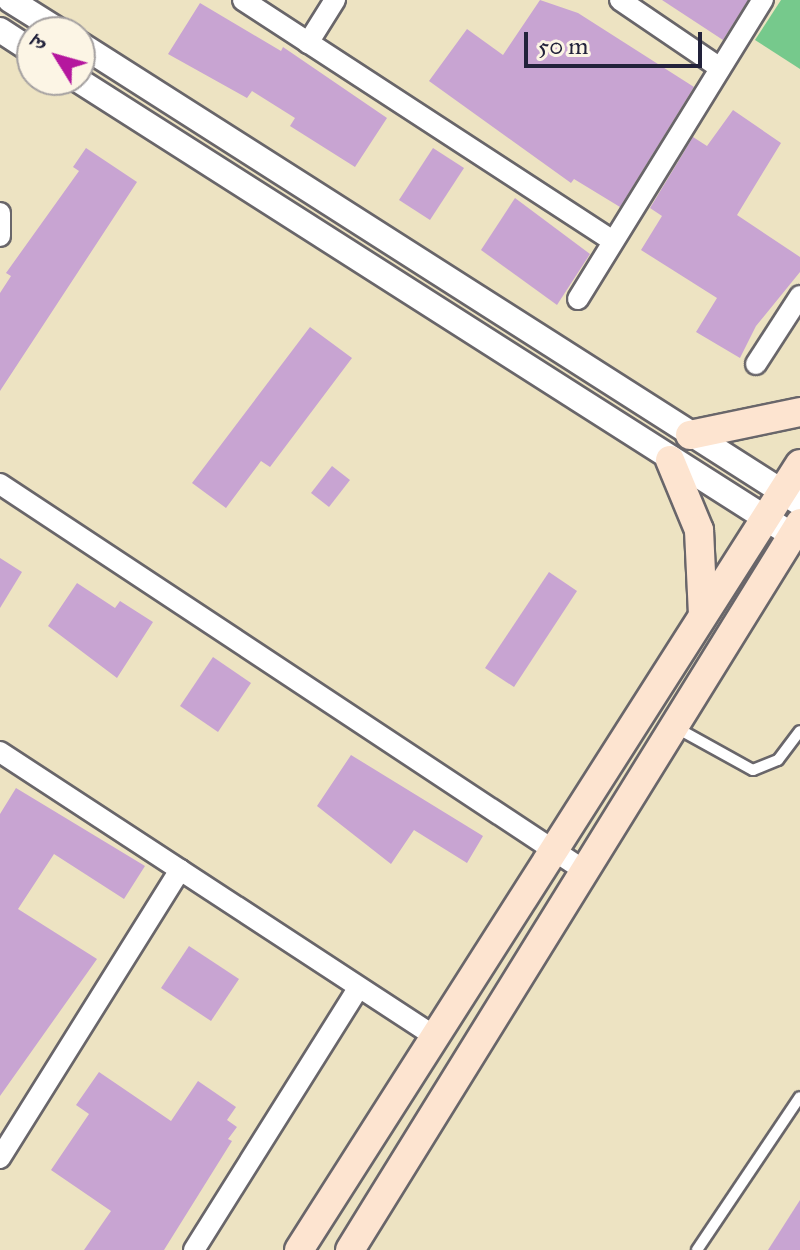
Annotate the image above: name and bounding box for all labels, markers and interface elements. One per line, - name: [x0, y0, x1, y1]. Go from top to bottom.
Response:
- north arrow: [16, 16, 96, 96]
- scale bar: [528, 16, 706, 66]
- text: उ: [24, 30, 52, 55]
- text: 50 m: [538, 31, 588, 61]

